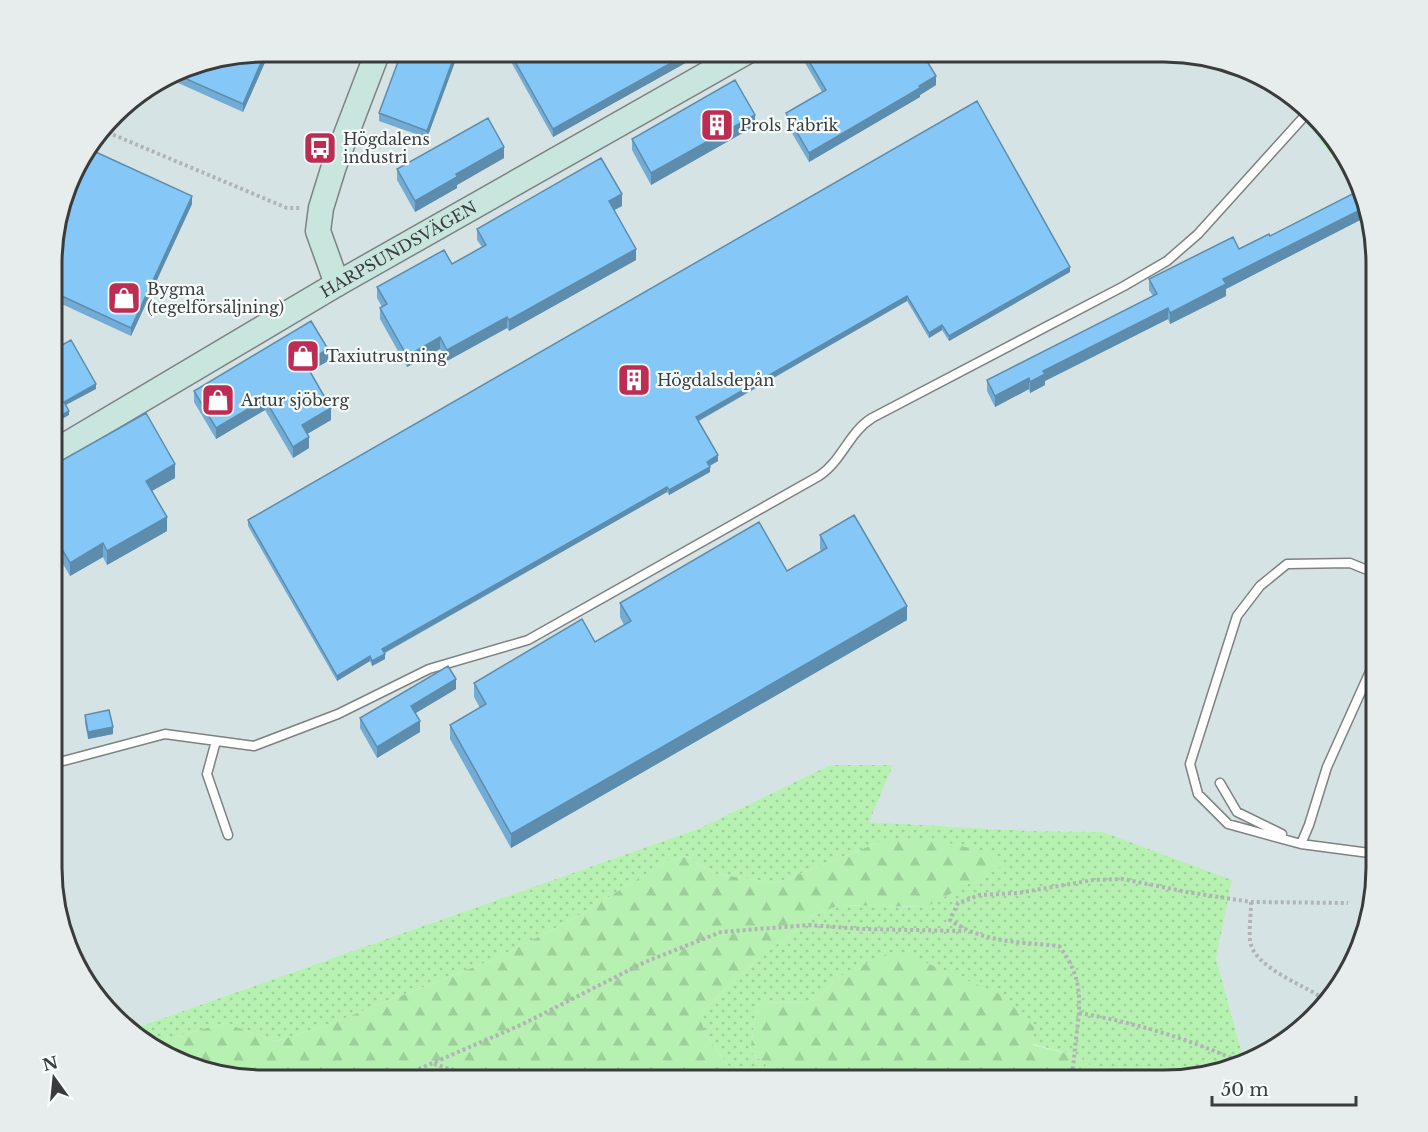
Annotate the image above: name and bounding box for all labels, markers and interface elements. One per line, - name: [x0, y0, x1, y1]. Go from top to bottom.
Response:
- building icon: Prols Fabrik: [699, 107, 735, 143]
- place label: Prols Fabrik: [740, 115, 839, 135]
- place label: Högdalens industri: [343, 129, 430, 167]
- bus stop icon: Högdalens industri: [302, 130, 338, 166]
- street label: HARPSUNDSVÄGEN: [317, 197, 480, 302]
- place label: Bygma (tegelförsäljning): [147, 279, 284, 317]
- shop icon: Bygma (tegelförsäljning): [106, 280, 142, 316]
- shop icon: Taxiutrustning: [285, 338, 321, 374]
- place label: Taxiutrustning: [326, 346, 447, 366]
- building icon: Högdalsdepån: [616, 362, 652, 398]
- place label: Högdalsdepån: [657, 370, 774, 390]
- shop icon: Artur sjöberg: [200, 382, 236, 418]
- place label: Artur sjöberg: [240, 390, 349, 410]
- north arrow: [24, 1048, 84, 1108]
- text: N: [40, 1052, 60, 1075]
- scale bar: [1212, 1069, 1356, 1107]
- text: 50 m: [1221, 1079, 1269, 1101]

